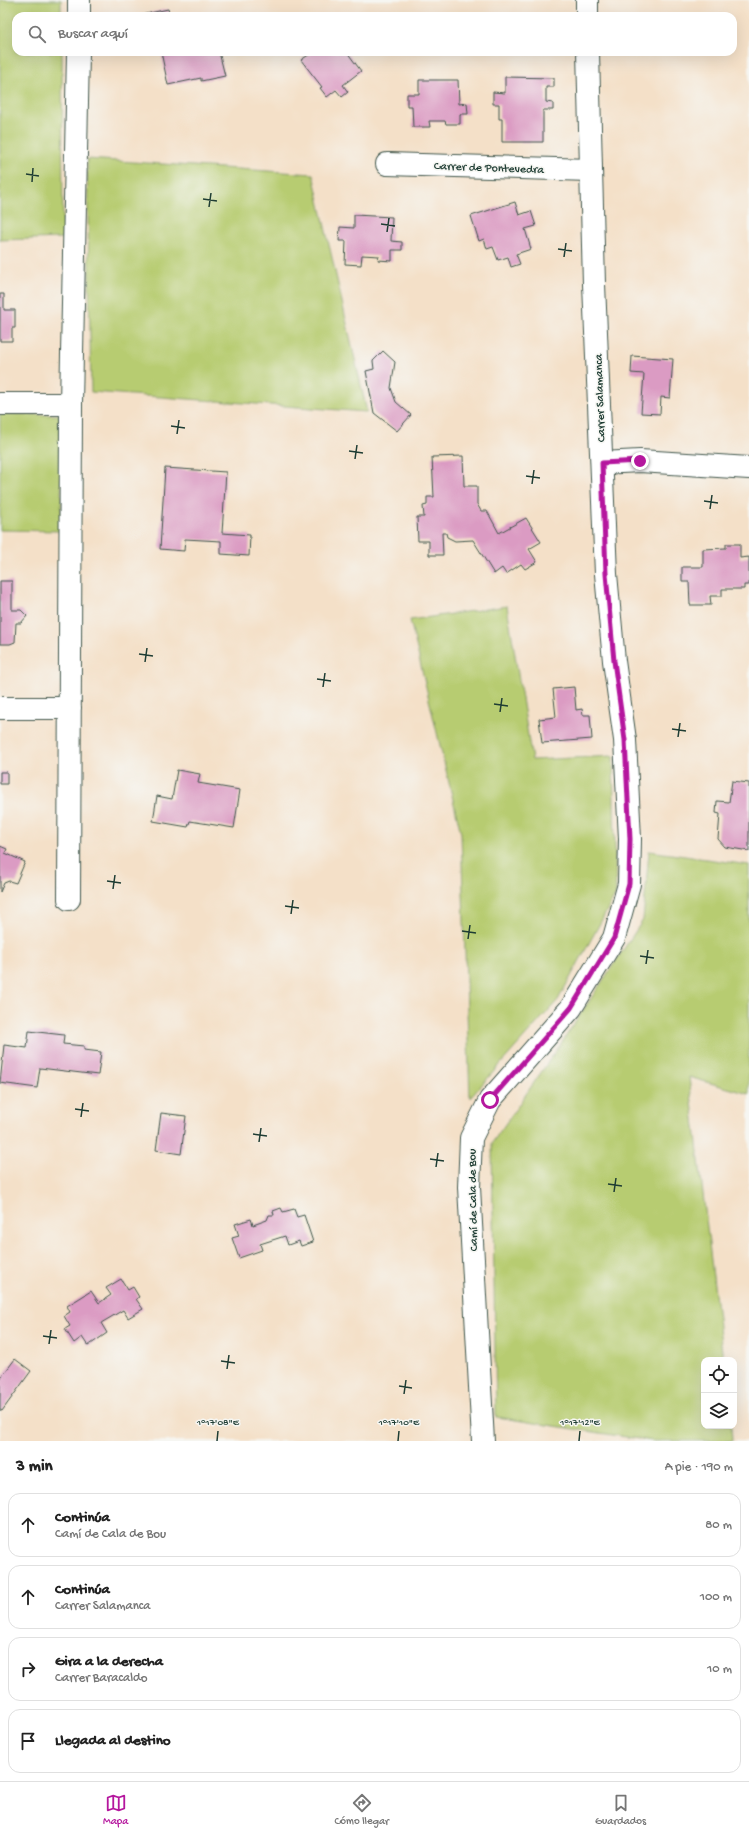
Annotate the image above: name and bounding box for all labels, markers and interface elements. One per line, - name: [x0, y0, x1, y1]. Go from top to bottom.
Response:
- search box: [12, 12, 737, 56]
- icon: search: [26, 23, 48, 45]
- text: Buscar aquí: [58, 25, 128, 43]
- street label: Carrer de Pontevedra: [434, 160, 545, 178]
- street label: Carrer Salamanca: [592, 353, 610, 442]
- route end: [631, 452, 649, 470]
- route start: [481, 1091, 499, 1109]
- street label: Camí de Cala de Bou: [466, 1148, 482, 1251]
- map controls: [701, 1357, 737, 1429]
- button: locate: [701, 1357, 737, 1393]
- button: layers: [701, 1393, 737, 1429]
- text: 1°17'08"E: [196, 1417, 240, 1429]
- text: 1°17'10"E: [378, 1417, 420, 1429]
- text: 1°17'12"E: [559, 1417, 601, 1429]
- text: 3 min: [16, 1457, 53, 1477]
- text: A pie · 190 m: [665, 1460, 733, 1475]
- text: Continúa: [55, 1509, 110, 1527]
- icon: ahead: [17, 1514, 39, 1536]
- text: 80 m: [705, 1518, 732, 1533]
- text: Camí de Cala de Bou: [55, 1527, 166, 1542]
- text: Continúa: [55, 1581, 110, 1599]
- icon: ahead: [17, 1586, 39, 1608]
- text: 100 m: [700, 1590, 732, 1605]
- text: Carrer Salamanca: [55, 1599, 150, 1614]
- text: Gira a la derecha: [55, 1653, 163, 1671]
- icon: right: [17, 1658, 39, 1680]
- text: 10 m: [707, 1662, 732, 1677]
- text: Carrer Baracaldo: [55, 1671, 147, 1686]
- icon: arrive: [17, 1730, 39, 1752]
- text: Llegada al destino: [55, 1732, 171, 1750]
- tab: Mapa: [103, 1792, 128, 1828]
- tab: Cómo llegar: [334, 1792, 389, 1828]
- tab: Guardados: [595, 1792, 646, 1828]

